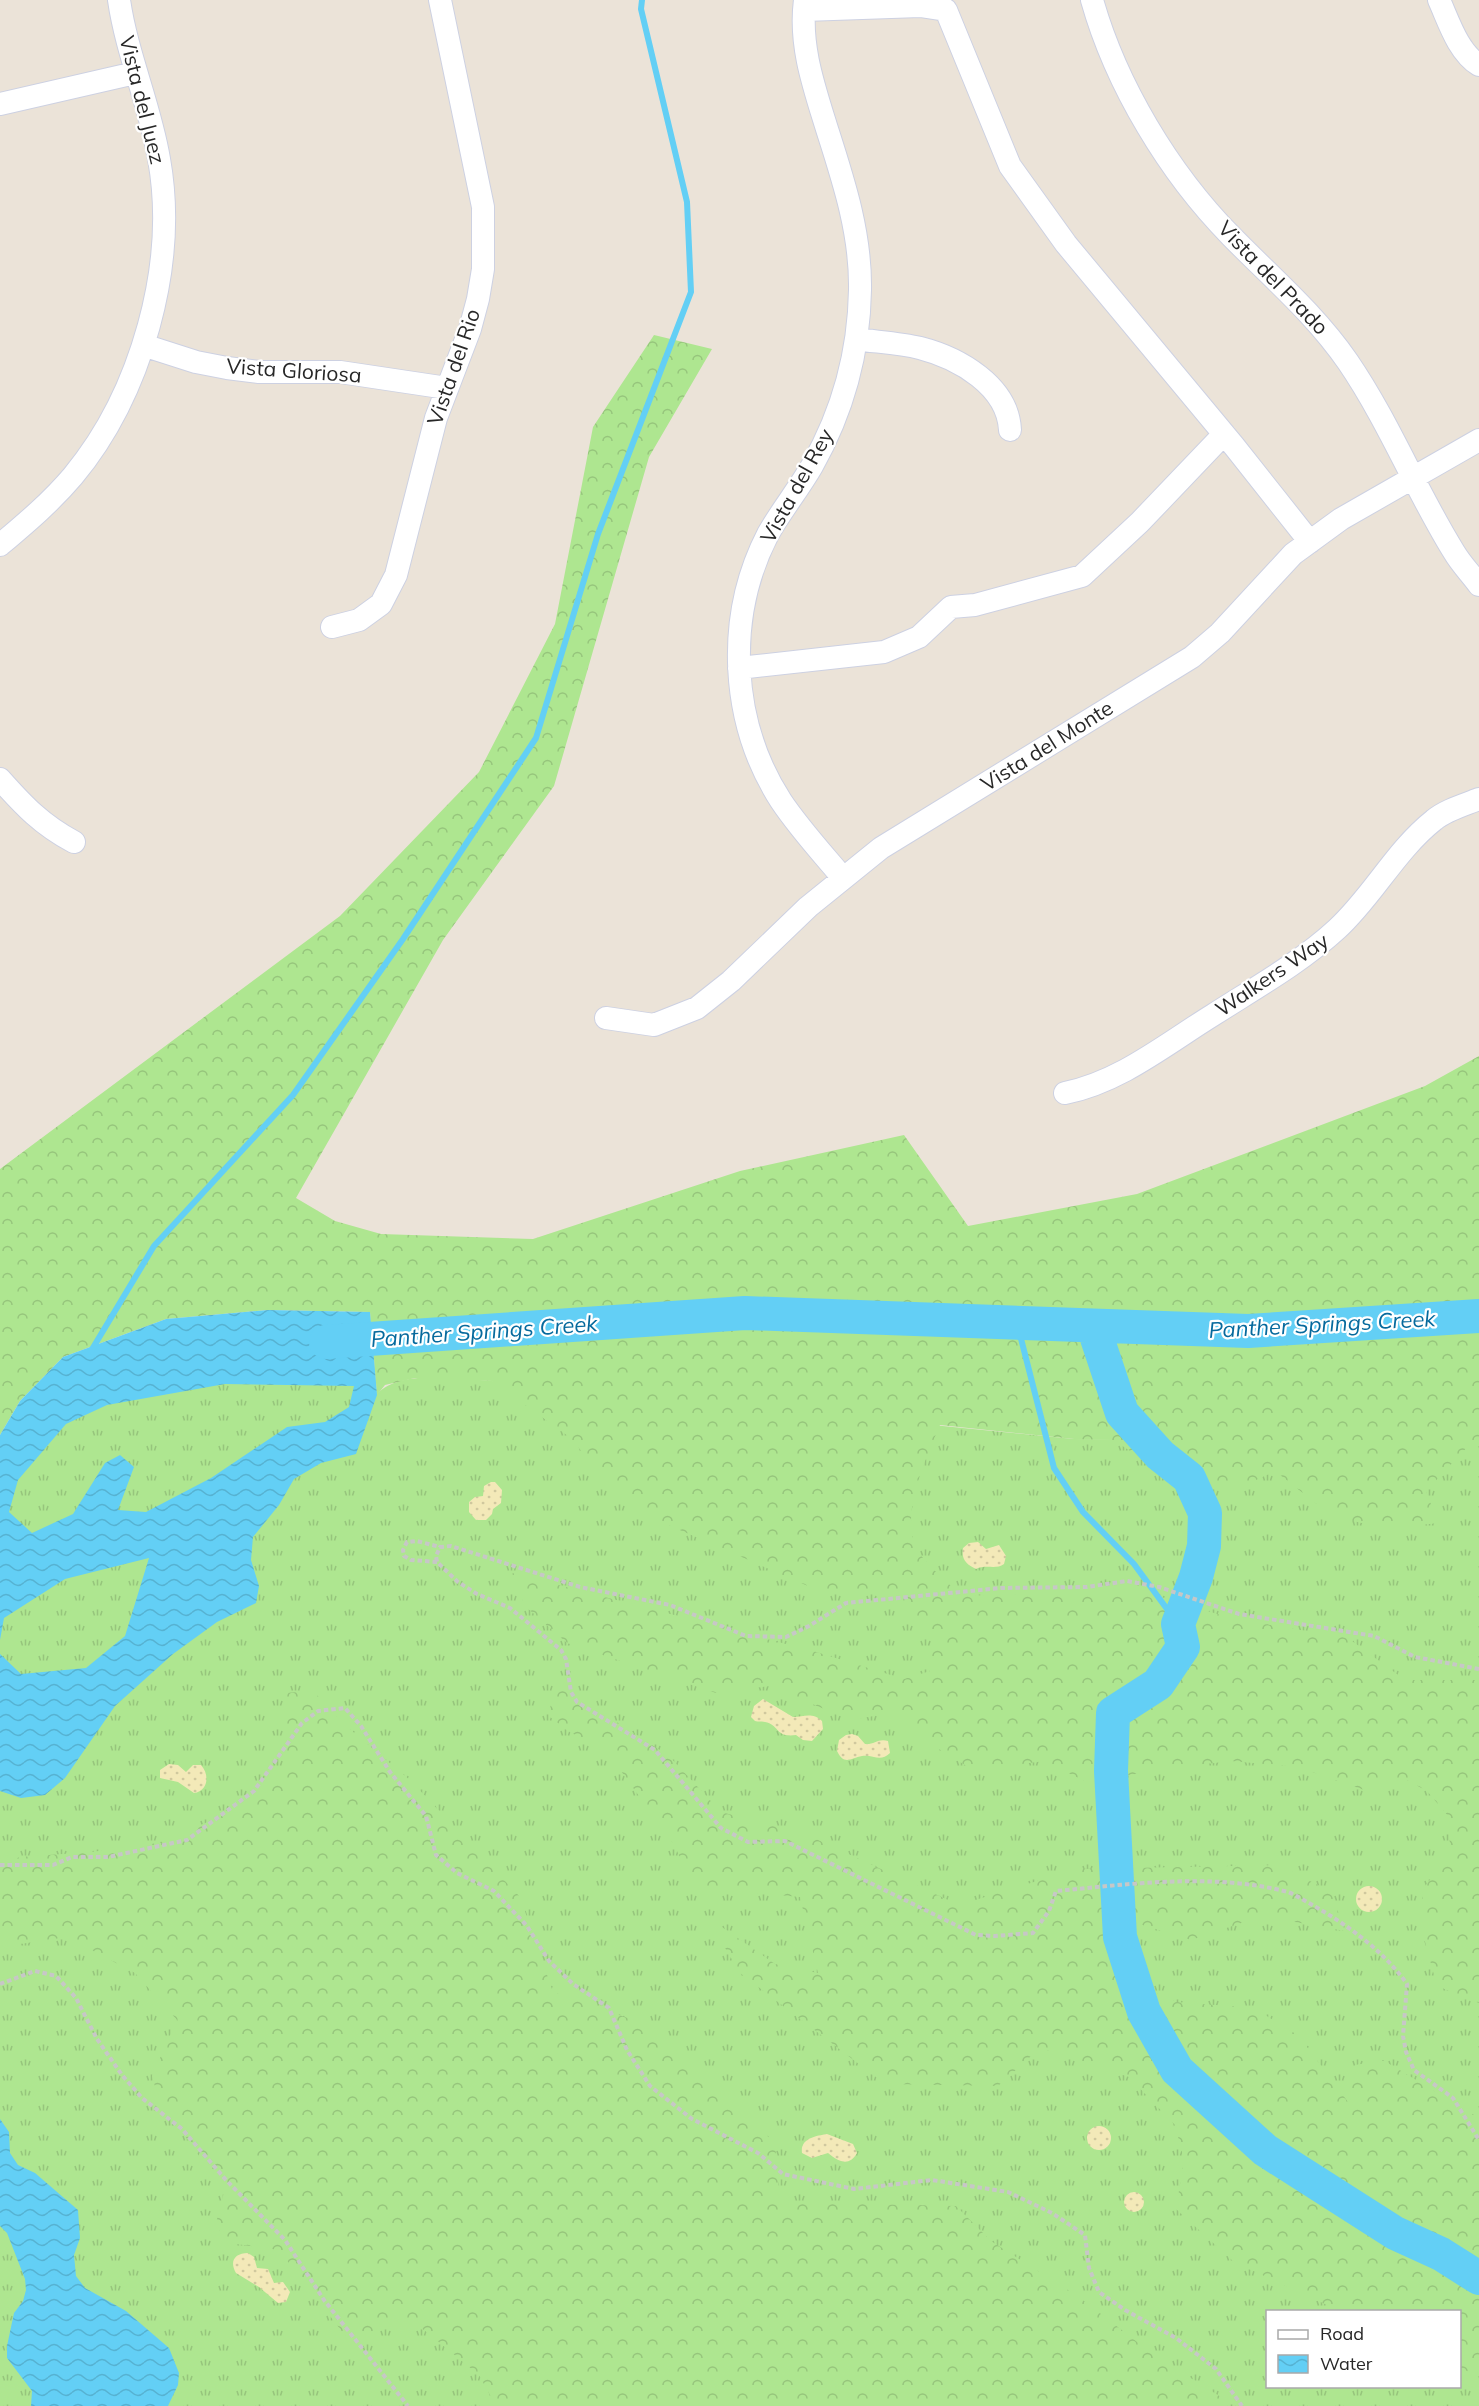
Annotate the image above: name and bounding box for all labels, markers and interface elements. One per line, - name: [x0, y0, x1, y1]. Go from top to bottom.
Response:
- street label: Vista del Juez: [114, 33, 171, 167]
- street label: Vista del Prado: [1213, 215, 1335, 340]
- street label: Vista del Rio: [421, 305, 485, 428]
- street label: Vista Gloriosa: [226, 352, 362, 388]
- street label: Vista del Rey: [754, 424, 838, 547]
- street label: Vista del Monte: [976, 694, 1117, 796]
- street label: Walkers Way: [1210, 927, 1333, 1022]
- water label: Panther Springs Creek: [1208, 1304, 1437, 1344]
- water label: Panther Springs Creek: [370, 1309, 599, 1353]
- legend: [1266, 2310, 1461, 2388]
- text: Road: [1320, 2322, 1364, 2345]
- text: Water: [1320, 2352, 1373, 2375]

